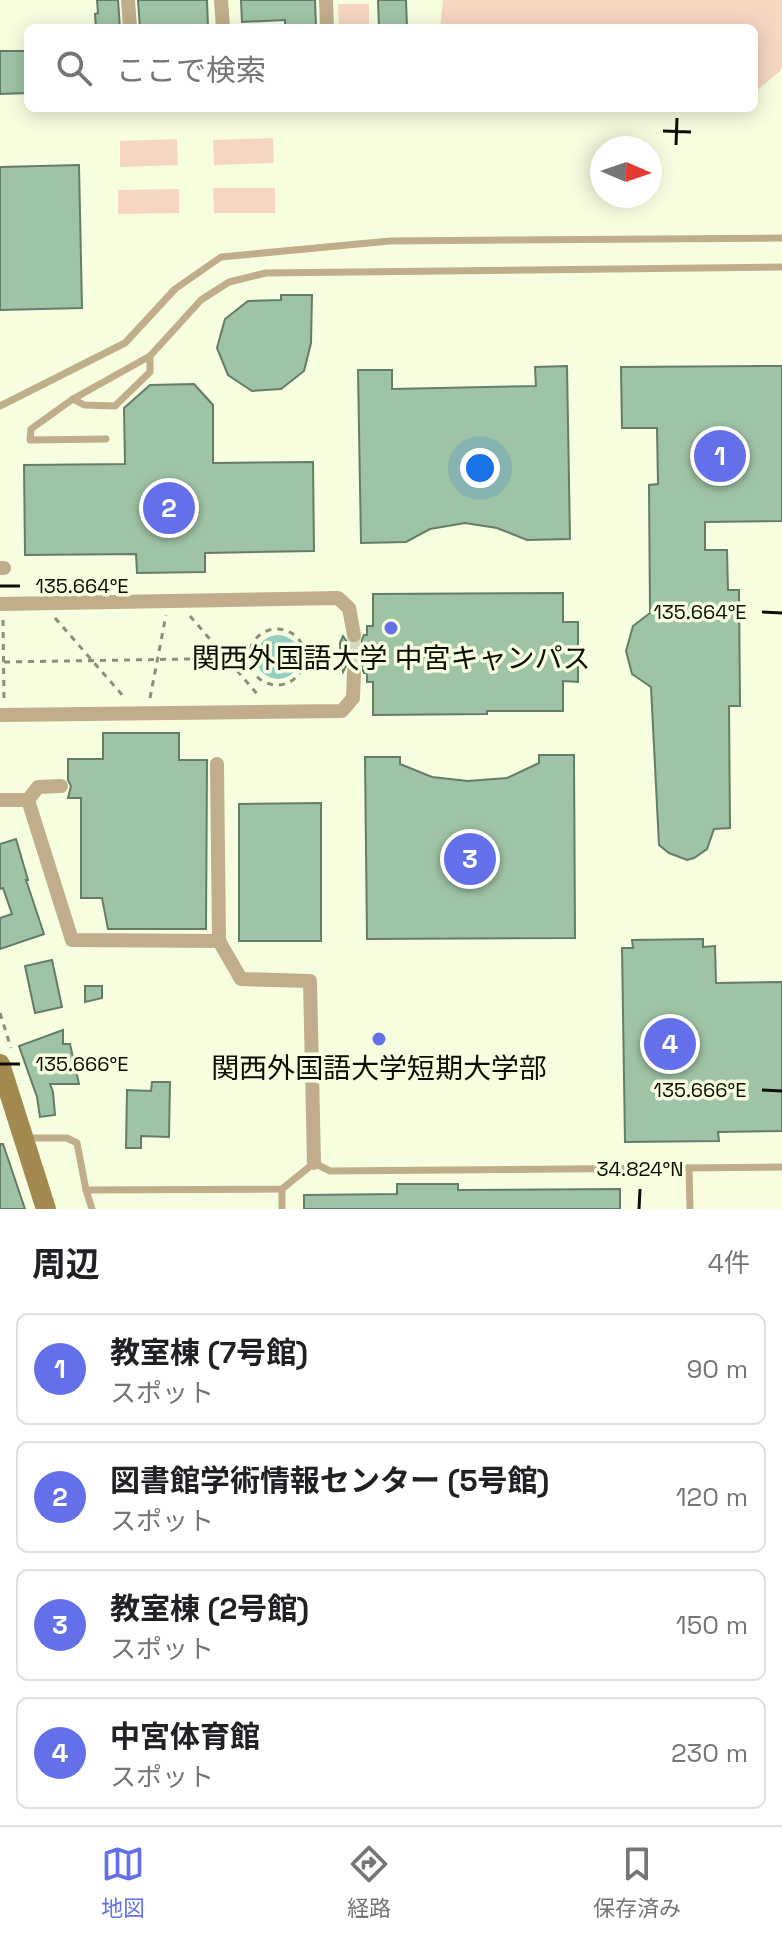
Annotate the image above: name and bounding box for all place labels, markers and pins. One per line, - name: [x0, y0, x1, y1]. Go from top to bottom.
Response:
- pin: 1: [694, 426, 746, 486]
- pin: 2: [143, 478, 195, 538]
- marker: 関西外国語大学 中宮キャンパス: [382, 619, 400, 637]
- place label: 関西外国語大学 中宮キャンパス: [191, 640, 591, 676]
- pin: 3: [444, 829, 496, 889]
- pin: 4: [644, 1014, 696, 1074]
- marker: 関西外国語大学短期大学部: [370, 1030, 388, 1048]
- place label: 関西外国語大学短期大学部: [211, 1050, 547, 1086]

